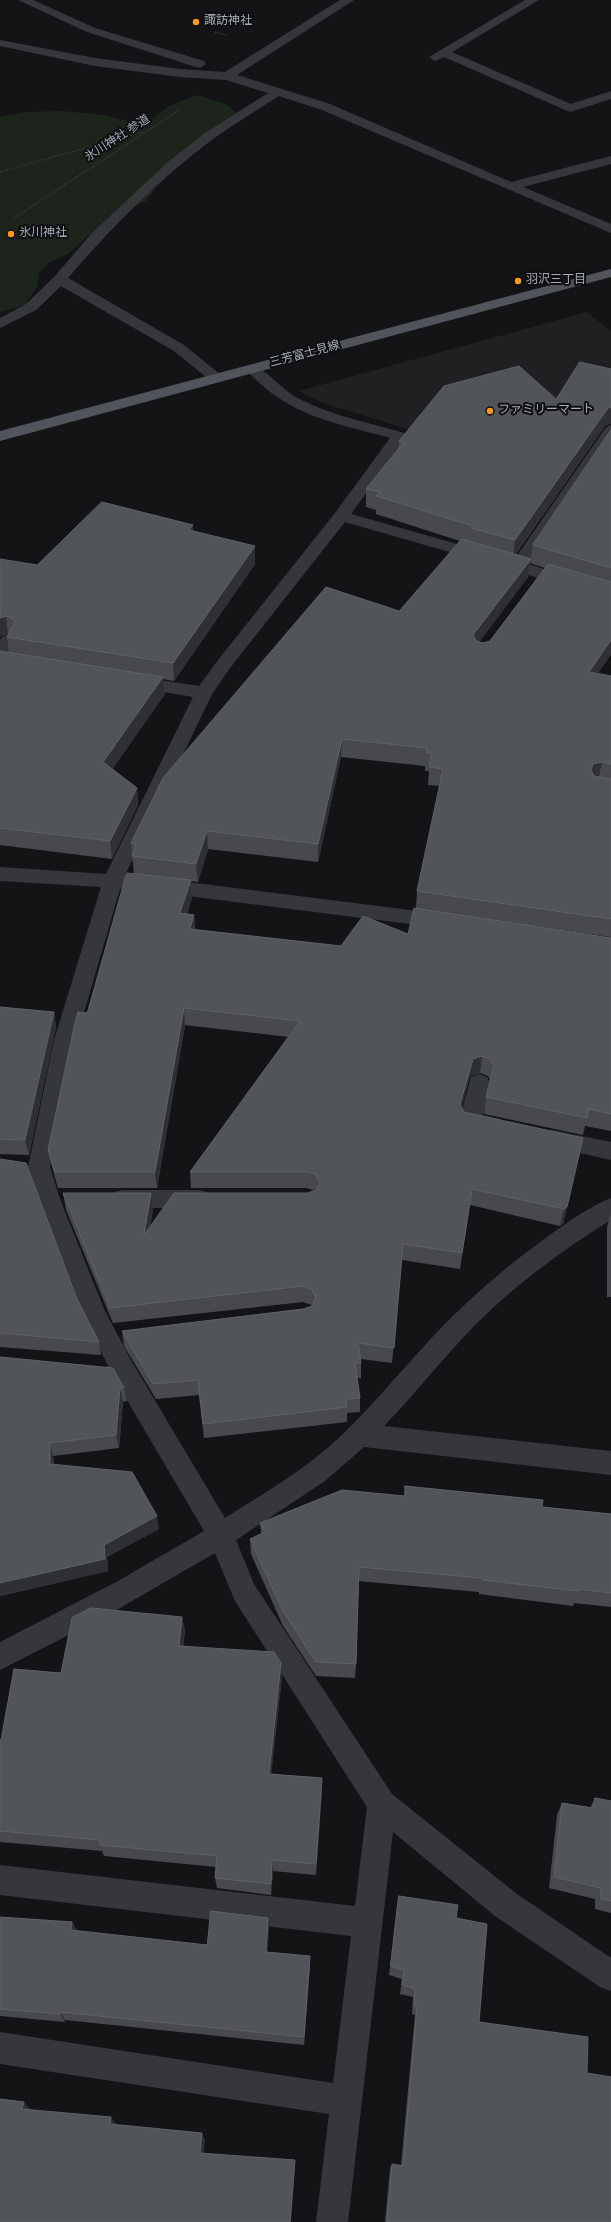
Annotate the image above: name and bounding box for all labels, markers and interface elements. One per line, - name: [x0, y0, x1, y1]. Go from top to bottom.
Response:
- place label: 諏訪神社: [204, 15, 252, 29]
- marker: 諏訪神社: [191, 17, 201, 27]
- street label: 氷川神社 参道: [83, 113, 153, 165]
- place label: 氷川神社: [19, 227, 67, 241]
- marker: 氷川神社: [6, 229, 16, 239]
- place label: 羽沢三丁目: [526, 274, 586, 288]
- marker: 羽沢三丁目: [513, 276, 523, 286]
- street label: 三芳富士見線: [268, 339, 342, 371]
- place label: ファミリーマート: [498, 404, 594, 418]
- marker: ファミリーマート: [485, 406, 495, 416]

